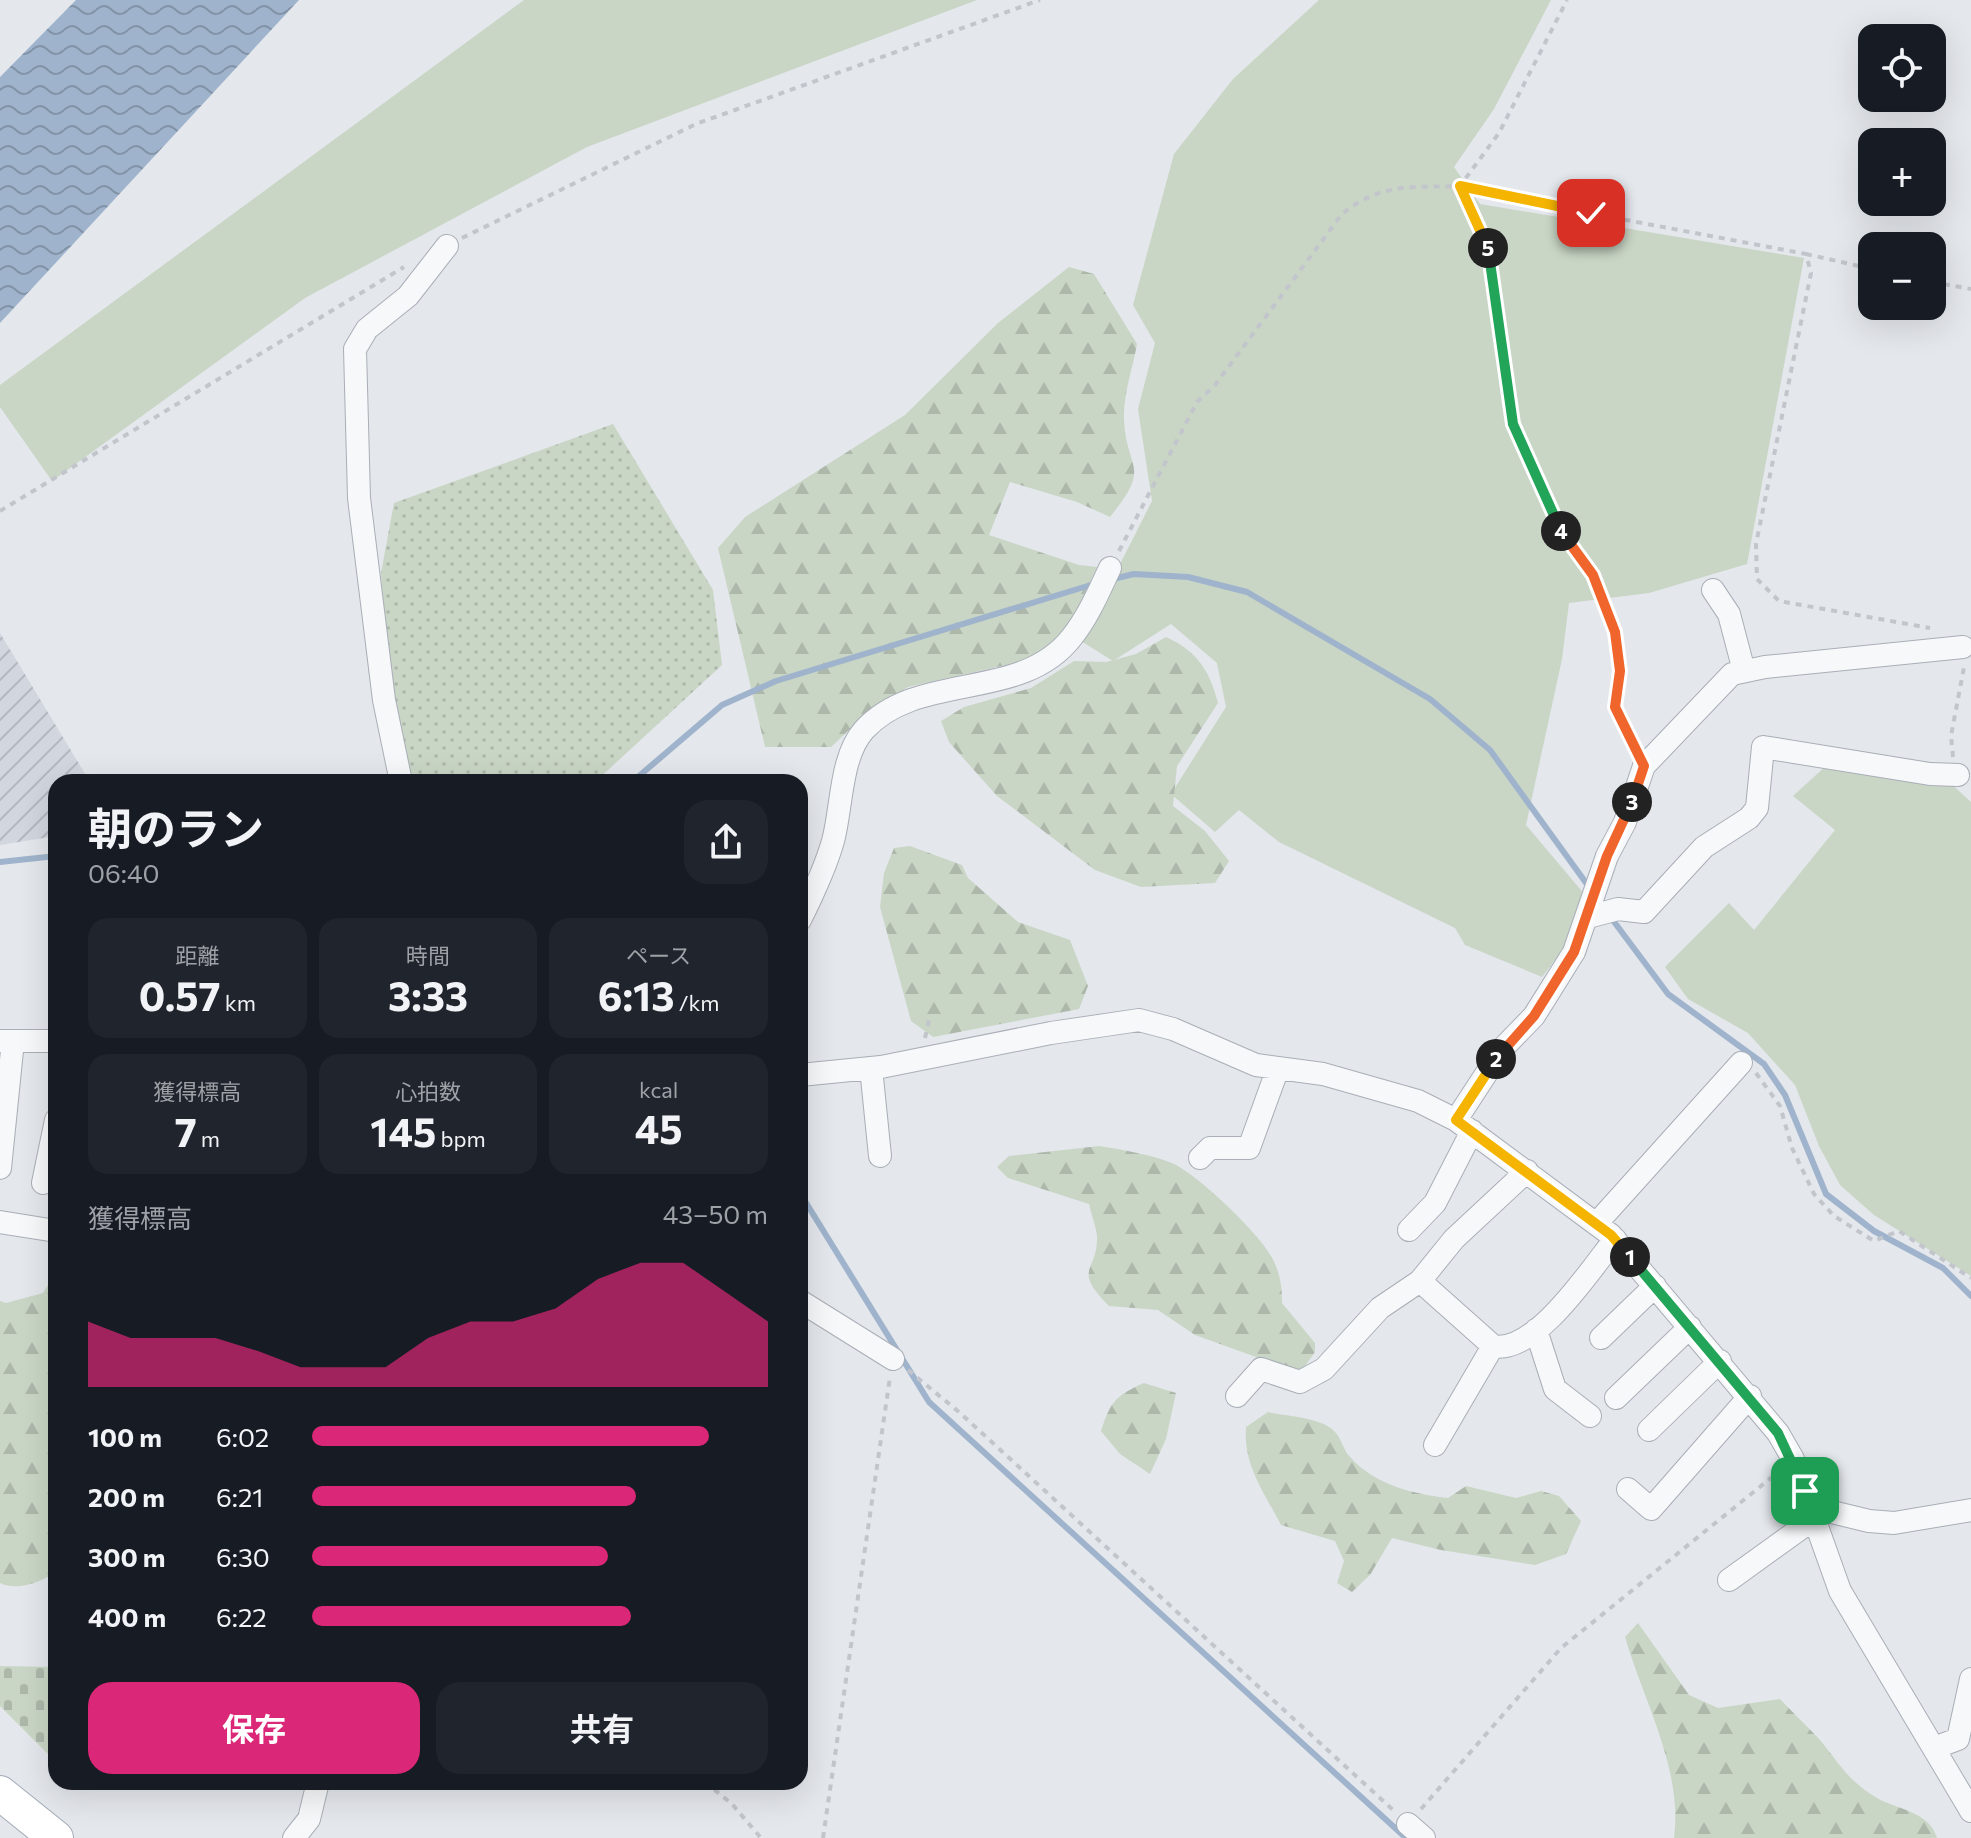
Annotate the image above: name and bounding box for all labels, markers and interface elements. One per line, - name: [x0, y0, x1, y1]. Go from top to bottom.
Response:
- map controls: [1858, 24, 1946, 320]
- button: locate: [1858, 24, 1946, 112]
- button: +: [1858, 128, 1946, 216]
- pin: [1557, 179, 1625, 247]
- icon: check: [1569, 191, 1613, 235]
- pin: 5: [1468, 228, 1508, 268]
- button: −: [1858, 232, 1946, 320]
- text: 5: [1482, 234, 1494, 261]
- pin: 4: [1541, 511, 1581, 551]
- text: 4: [1554, 517, 1568, 544]
- pin: 3: [1612, 782, 1652, 822]
- text: 3: [1626, 788, 1638, 815]
- text: 朝のラン: [88, 800, 264, 854]
- button: share: [684, 800, 768, 884]
- text: 06:40: [88, 857, 159, 888]
- text: 距離: [175, 942, 219, 969]
- text: 時間: [406, 942, 450, 969]
- text: ペース: [626, 942, 691, 969]
- text: 0.57: [139, 970, 221, 1019]
- text: 3:33: [388, 970, 468, 1019]
- text: 6:13: [598, 970, 674, 1019]
- text: km: [221, 989, 256, 1016]
- text: /km: [674, 989, 720, 1016]
- pin: 2: [1476, 1039, 1516, 1079]
- text: 2: [1490, 1045, 1502, 1072]
- text: kcal: [639, 1076, 678, 1103]
- text: 獲得標高: [153, 1078, 241, 1105]
- text: 心拍数: [395, 1078, 461, 1105]
- text: 45: [635, 1103, 683, 1152]
- text: 7: [175, 1106, 197, 1155]
- text: 145: [370, 1106, 436, 1155]
- text: m: [197, 1125, 220, 1152]
- text: bpm: [436, 1125, 486, 1152]
- text: 43–50 m: [663, 1198, 768, 1229]
- text: 獲得標高: [88, 1202, 192, 1233]
- pin: 1: [1610, 1237, 1650, 1277]
- text: 1: [1625, 1243, 1635, 1270]
- text: 100 m: [88, 1421, 162, 1452]
- text: 6:02: [216, 1421, 269, 1452]
- pin: [1771, 1457, 1839, 1525]
- icon: arrive: [1783, 1469, 1827, 1513]
- text: 200 m: [88, 1481, 165, 1512]
- text: 6:21: [216, 1481, 263, 1512]
- text: 300 m: [88, 1541, 165, 1572]
- text: 6:30: [216, 1541, 270, 1572]
- text: 400 m: [88, 1601, 166, 1632]
- text: 6:22: [216, 1601, 267, 1632]
- button: 保存: [88, 1682, 420, 1774]
- button: 共有: [436, 1682, 768, 1774]

